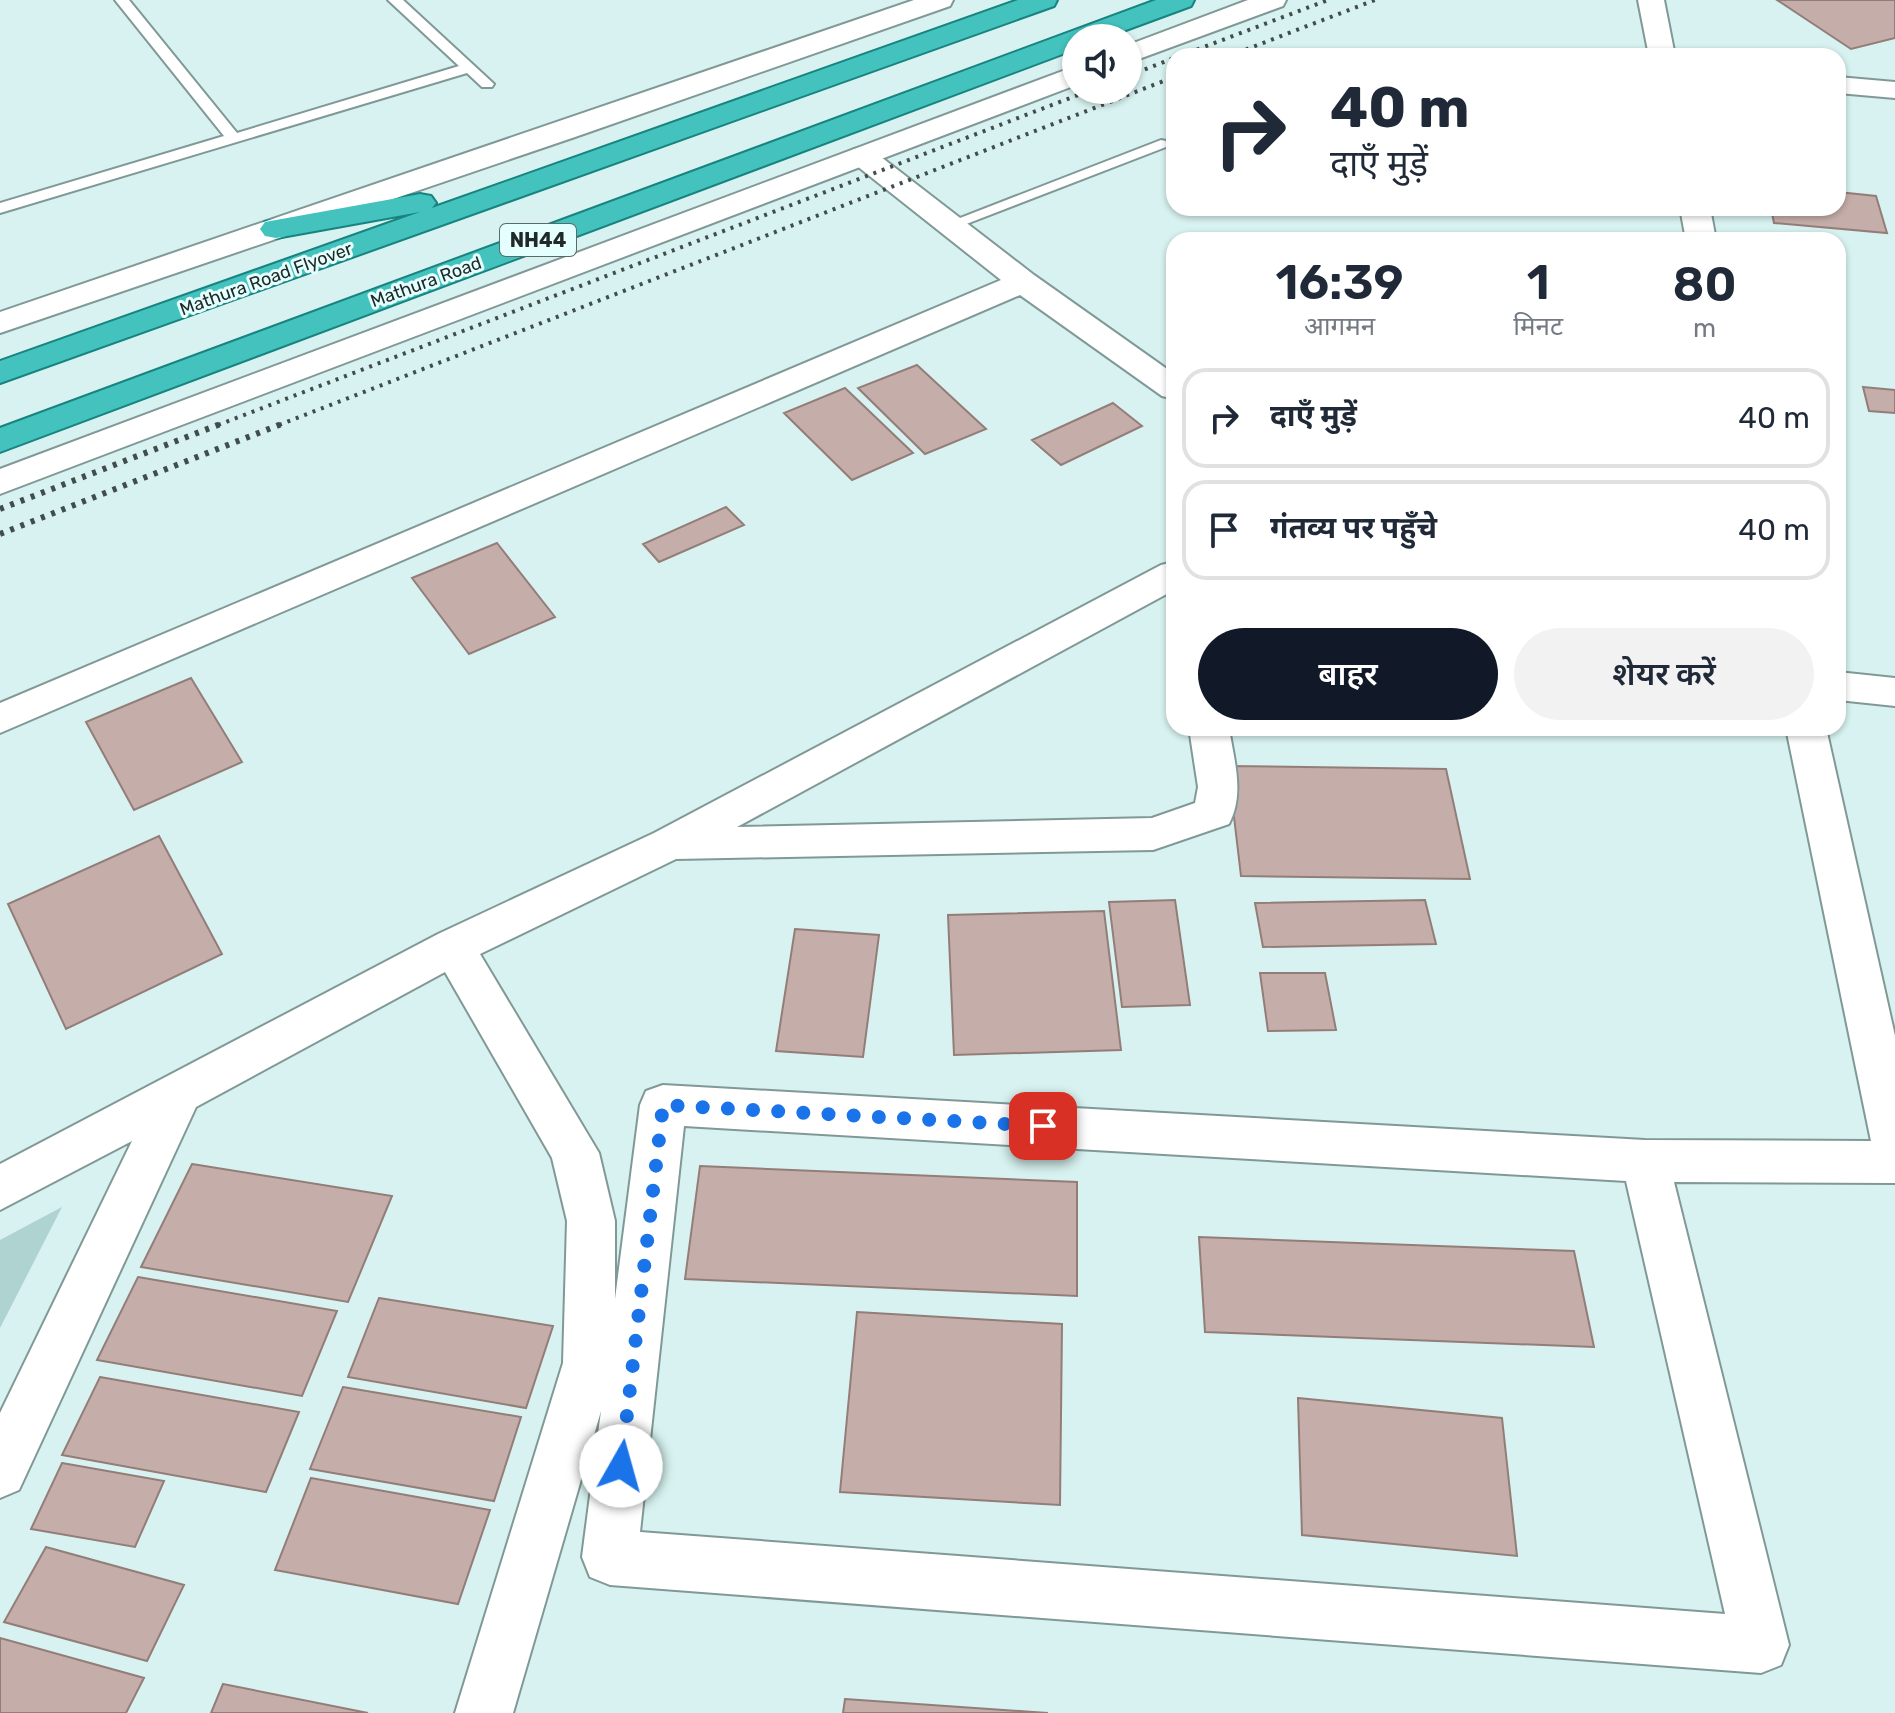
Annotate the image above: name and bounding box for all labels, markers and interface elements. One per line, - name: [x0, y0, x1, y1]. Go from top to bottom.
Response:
- map controls: [1062, 24, 1142, 104]
- button: sound: [1062, 24, 1142, 104]
- text: 40 m: [1330, 75, 1470, 141]
- icon: right: [1198, 80, 1302, 184]
- text: दाएँ मुड़ें: [1330, 142, 1428, 185]
- road number: NH44: [500, 224, 576, 256]
- street label: Mathura Road Flyover: [177, 237, 355, 320]
- street label: Mathura Road: [367, 252, 485, 312]
- text: 16:39: [1275, 254, 1404, 311]
- text: 1: [1527, 254, 1550, 311]
- text: 80: [1673, 256, 1737, 313]
- text: आगमन: [1304, 311, 1375, 342]
- text: मिनट: [1513, 311, 1563, 342]
- text: m: [1693, 313, 1716, 344]
- icon: right: [1202, 396, 1246, 440]
- text: दाएँ मुड़ें: [1270, 398, 1357, 434]
- text: 40 m: [1738, 400, 1810, 436]
- icon: arrive: [1202, 508, 1246, 552]
- text: गंतव्य पर पहुँचे: [1270, 510, 1437, 546]
- text: 40 m: [1738, 512, 1810, 548]
- button: बाहर: [1198, 628, 1498, 720]
- button: शेयर करें: [1514, 628, 1814, 720]
- pin: [1009, 1092, 1077, 1160]
- icon: arrive: [1021, 1104, 1065, 1148]
- position arrow: [579, 1424, 663, 1508]

